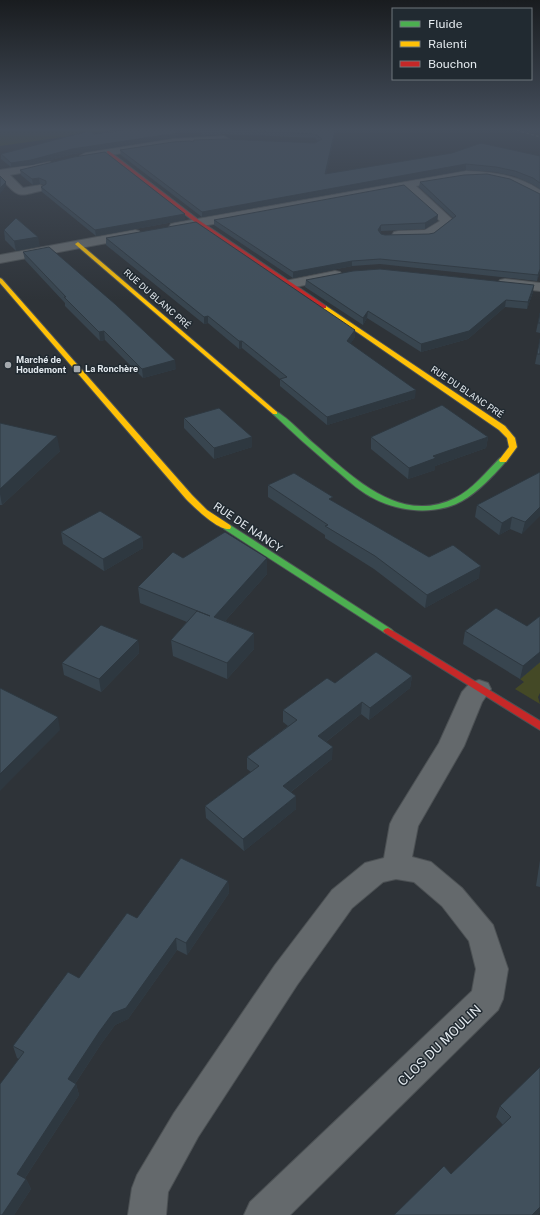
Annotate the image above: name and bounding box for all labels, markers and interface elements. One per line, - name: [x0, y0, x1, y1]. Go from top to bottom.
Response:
- legend: [392, 8, 532, 80]
- text: Fluide: [428, 17, 463, 31]
- text: Ralenti: [428, 37, 467, 51]
- text: Bouchon: [428, 57, 477, 71]
- street label: RUE DU BLANC PRÉ: [122, 267, 193, 331]
- place label: Marché de Houdemont: [16, 354, 66, 375]
- marker: Marché de Houdemont: [3, 360, 13, 370]
- place label: La Ronchère: [85, 363, 138, 374]
- street label: RUE DU BLANC PRÉ: [429, 363, 506, 420]
- marker: La Ronchère: [72, 364, 82, 374]
- street label: RUE DE NANCY: [211, 500, 285, 555]
- street label: CLOS DU MOULIN: [395, 1002, 484, 1089]

